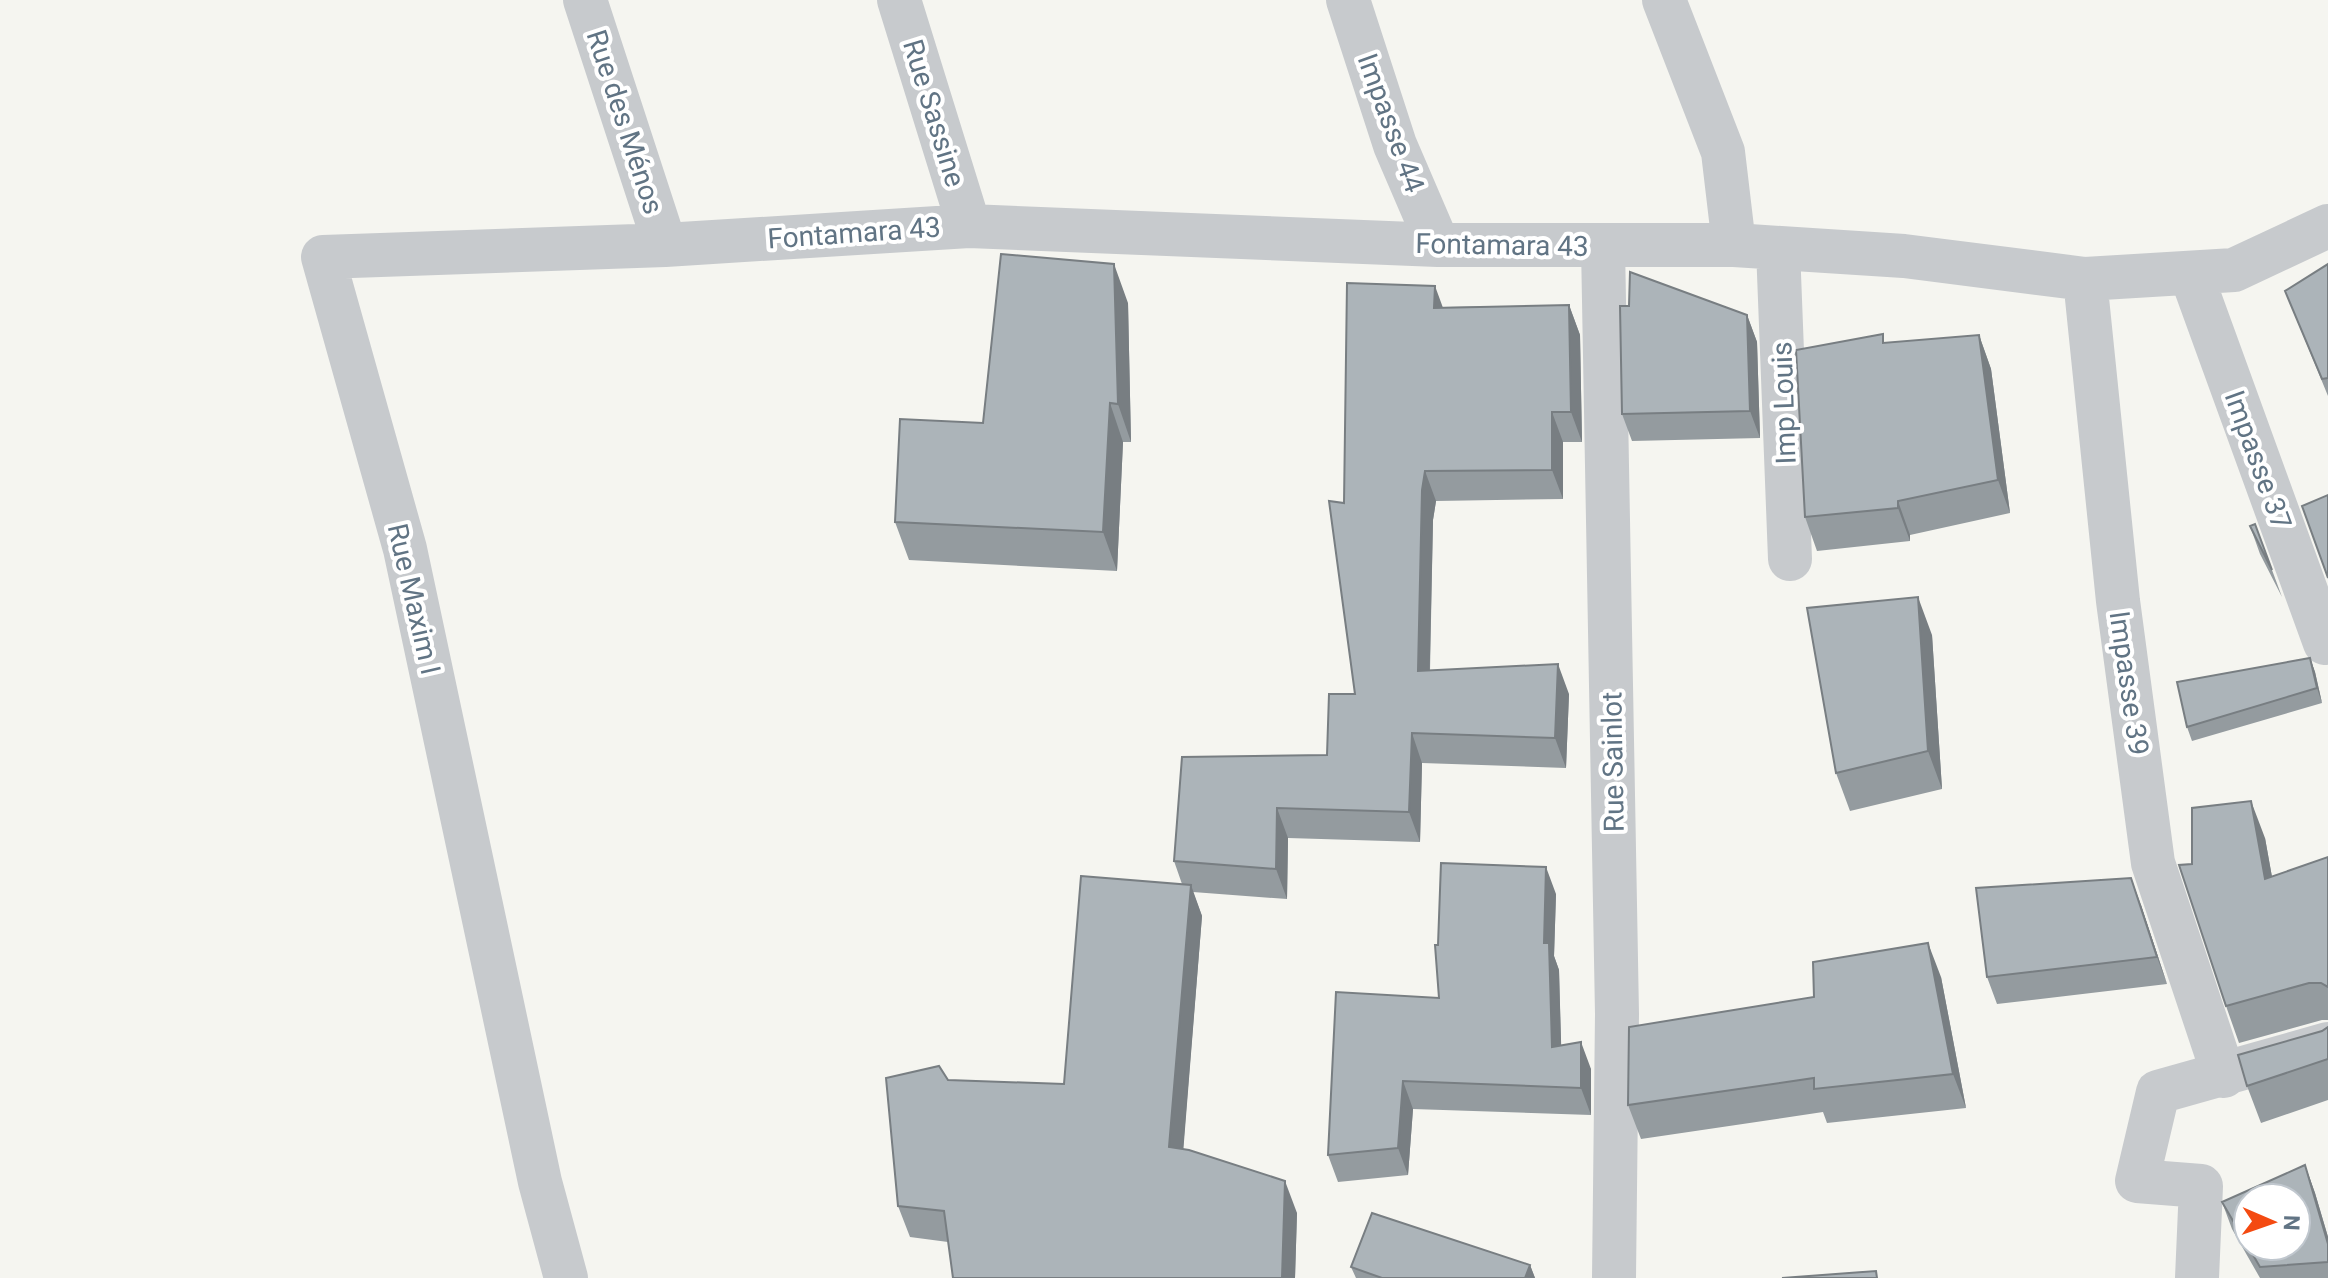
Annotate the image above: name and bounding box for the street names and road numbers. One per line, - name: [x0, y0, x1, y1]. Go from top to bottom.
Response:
- street label: Rue des Ménos: [580, 26, 670, 218]
- street label: Rue Sassine: [896, 35, 972, 191]
- street label: Impasse 44: [1351, 49, 1431, 197]
- street label: Fontamara 43: [766, 210, 942, 256]
- street label: Fontamara 43: [1415, 227, 1589, 263]
- street label: Imp Louis: [1765, 341, 1803, 465]
- street label: Impasse 37: [2218, 386, 2298, 534]
- street label: Rue Maxim I: [381, 520, 447, 678]
- street label: Impasse 39: [2103, 609, 2155, 757]
- street label: Rue Sainlot: [1595, 691, 1631, 833]

